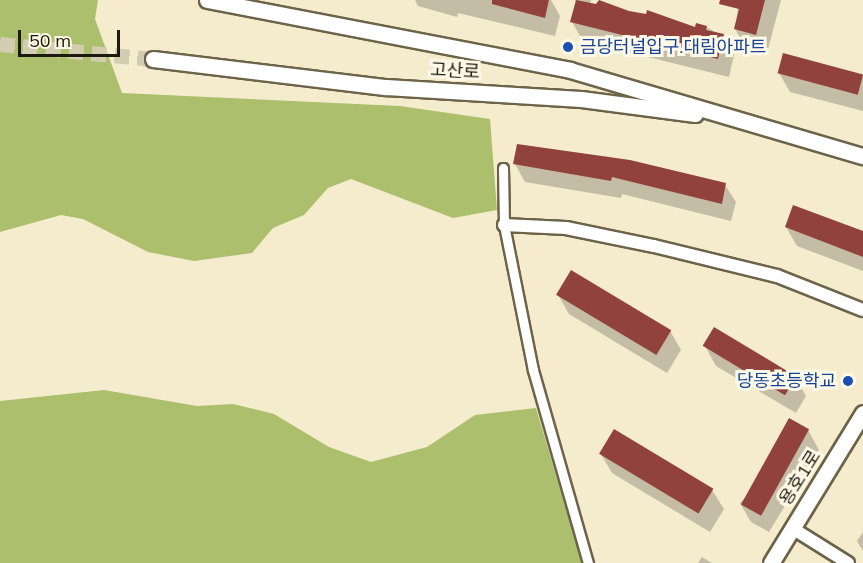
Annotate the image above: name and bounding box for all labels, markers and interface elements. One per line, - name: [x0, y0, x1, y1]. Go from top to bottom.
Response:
- scale bar: [21, 18, 123, 56]
- text: 50 m: [29, 29, 71, 52]
- place label: 금당터널입구.대림아파트: [580, 36, 766, 58]
- marker: 금당터널입구.대림아파트: [561, 40, 575, 54]
- street label: 고산로: [430, 59, 480, 83]
- place label: 당동초등학교: [737, 370, 836, 392]
- marker: 당동초등학교: [841, 374, 855, 388]
- street label: 용호1로: [775, 447, 825, 509]

